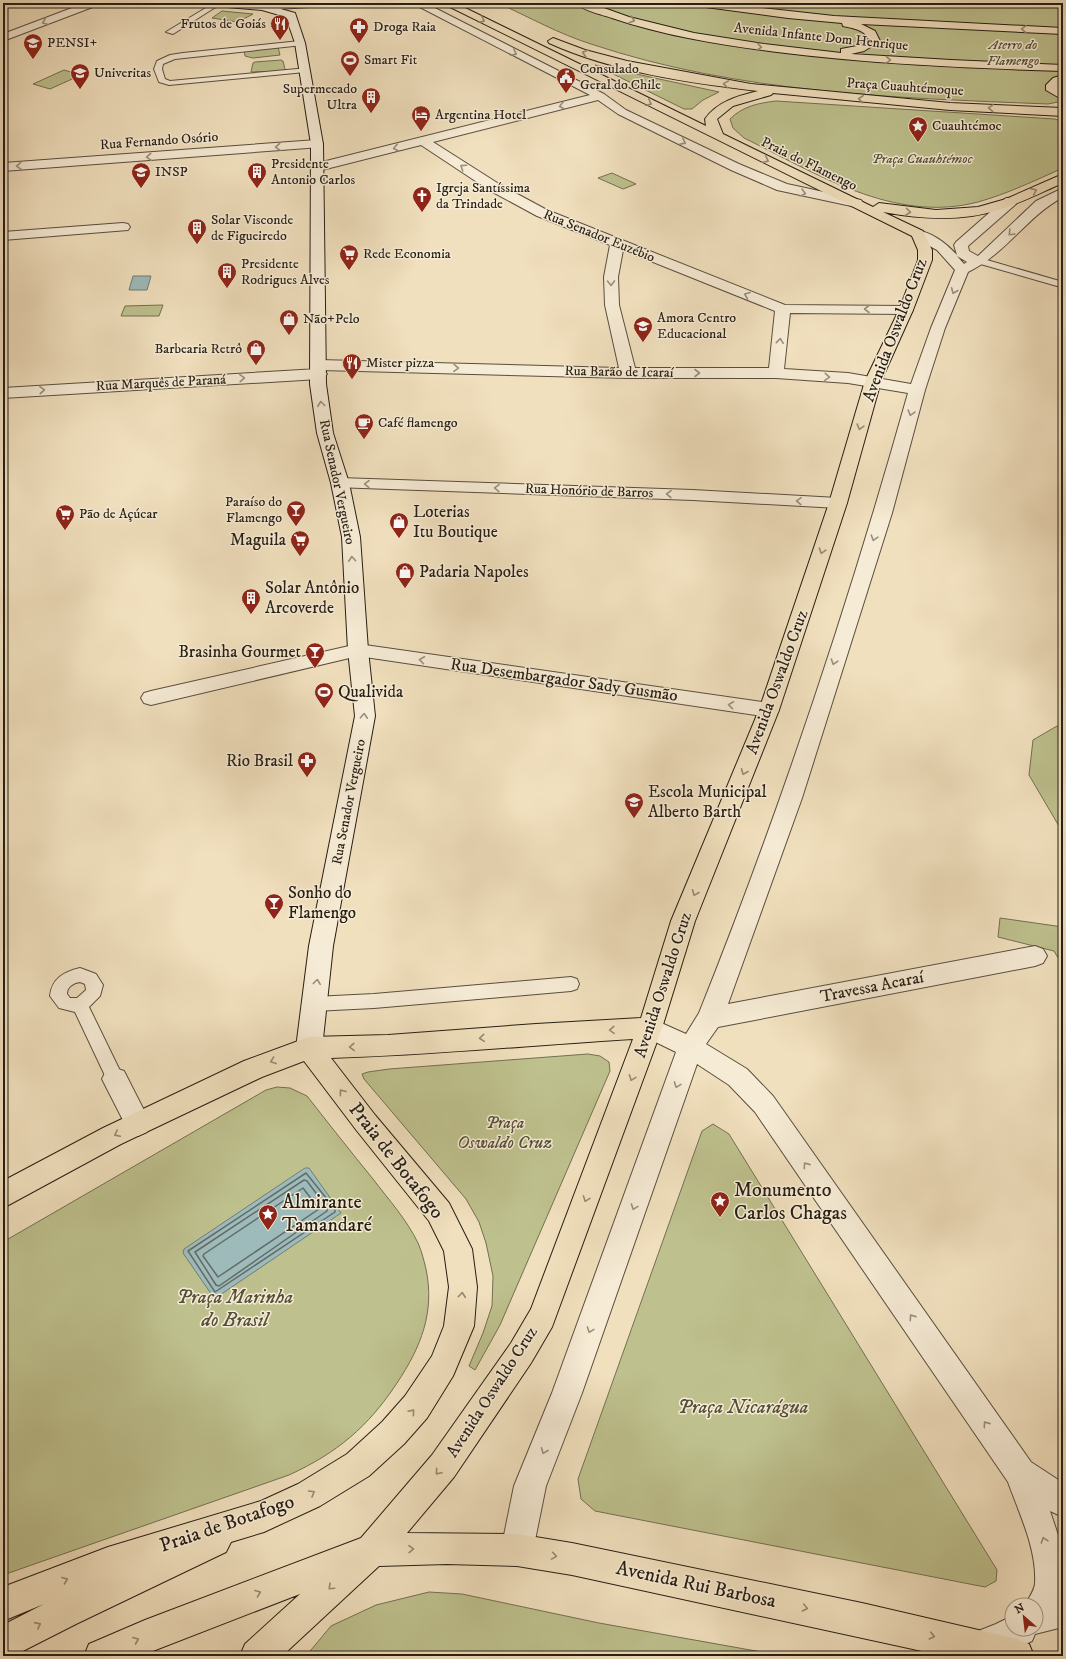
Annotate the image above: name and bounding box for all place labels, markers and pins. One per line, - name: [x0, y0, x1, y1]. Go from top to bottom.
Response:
- restaurant icon: Frutos de Goiás: [269, 13, 291, 41]
- place label: Frutos de Goiás: [181, 15, 266, 33]
- pharmacy icon: Droga Raia: [348, 16, 370, 44]
- place label: Droga Raia: [373, 18, 436, 36]
- school or university icon: PENSI+: [22, 32, 44, 60]
- place label: PENSI+: [47, 34, 98, 52]
- sports icon: Smart Fit: [339, 49, 361, 77]
- place label: Smart Fit: [364, 51, 418, 69]
- place label: Consulado Geral do Chile: [580, 60, 661, 94]
- school or university icon: Univeritas: [69, 62, 91, 90]
- place label: Univeritas: [94, 64, 152, 82]
- public building icon: Consulado Geral do Chile: [555, 66, 577, 94]
- place label: Supermecado Ultra: [283, 80, 357, 114]
- building icon: Supermecado Ultra: [360, 86, 382, 114]
- hotel icon: Argentina Hotel: [410, 104, 432, 132]
- place label: Argentina Hotel: [435, 106, 527, 124]
- place icon: Cuauhtémoc: [907, 115, 929, 143]
- place label: Cuauhtémoc: [932, 117, 1002, 135]
- place label: Presidente Antonio Carlos: [271, 155, 356, 189]
- school or university icon: INSP: [130, 161, 152, 189]
- building icon: Presidente Antonio Carlos: [246, 161, 268, 189]
- place label: INSP: [155, 163, 188, 181]
- place label: Igreja Santíssima da Trindade: [436, 179, 530, 213]
- church icon: Igreja Santíssima da Trindade: [411, 185, 433, 213]
- place label: Solar Visconde de Figueiredo: [211, 211, 294, 245]
- building icon: Solar Visconde de Figueiredo: [186, 217, 208, 245]
- supermarket icon: Rede Economia: [338, 243, 360, 271]
- place label: Rede Economia: [363, 245, 451, 263]
- place label: Presidente Rodrigues Alves: [241, 255, 330, 289]
- building icon: Presidente Rodrigues Alves: [216, 261, 238, 289]
- shop icon: Não+Pelo: [278, 308, 300, 336]
- place label: Amora Centro Educacional: [657, 309, 736, 343]
- place label: Não+Pelo: [303, 310, 360, 328]
- school or university icon: Amora Centro Educacional: [632, 315, 654, 343]
- shop icon: Barbearia Retrô: [245, 338, 267, 366]
- place label: Barbearia Retrô: [154, 340, 242, 358]
- restaurant icon: Mister pizza: [341, 352, 363, 380]
- place label: Mister pizza: [366, 354, 434, 372]
- cafe icon: Café flamengo: [353, 412, 375, 440]
- place label: Café flamengo: [378, 414, 458, 432]
- place label: Paraíso do Flamengo: [225, 493, 282, 527]
- bar icon: Paraíso do Flamengo: [285, 499, 307, 527]
- place label: Loterias Itu Boutique: [413, 501, 498, 543]
- supermarket icon: Pão de Açúcar: [54, 503, 76, 531]
- place label: Pão de Açúcar: [79, 505, 158, 523]
- shop icon: Loterias Itu Boutique: [388, 511, 410, 539]
- place label: Maguila: [230, 529, 287, 551]
- supermarket icon: Maguila: [289, 529, 311, 557]
- shop icon: Padaria Napoles: [394, 561, 416, 589]
- place label: Padaria Napoles: [419, 561, 529, 583]
- place label: Solar Antônio Arcoverde: [265, 577, 359, 619]
- building icon: Solar Antônio Arcoverde: [240, 587, 262, 615]
- place label: Brasinha Gourmet: [178, 641, 302, 663]
- bar icon: Brasinha Gourmet: [304, 641, 326, 669]
- sports icon: Qualivida: [313, 681, 335, 709]
- place label: Qualivida: [338, 681, 404, 703]
- place label: Rio Brasil: [226, 750, 293, 772]
- pharmacy icon: Rio Brasil: [296, 750, 318, 778]
- place label: Escola Municipal Alberto Barth: [648, 781, 767, 823]
- school or university icon: Escola Municipal Alberto Barth: [623, 791, 645, 819]
- place label: Sonho do Flamengo: [288, 882, 356, 924]
- bar icon: Sonho do Flamengo: [263, 892, 285, 920]
- place label: Monumento Carlos Chagas: [734, 1178, 847, 1226]
- place label: Almirante Tamandaré: [282, 1190, 373, 1238]
- place icon: Monumento Carlos Chagas: [709, 1190, 731, 1218]
- place icon: Almirante Tamandaré: [257, 1203, 279, 1231]

